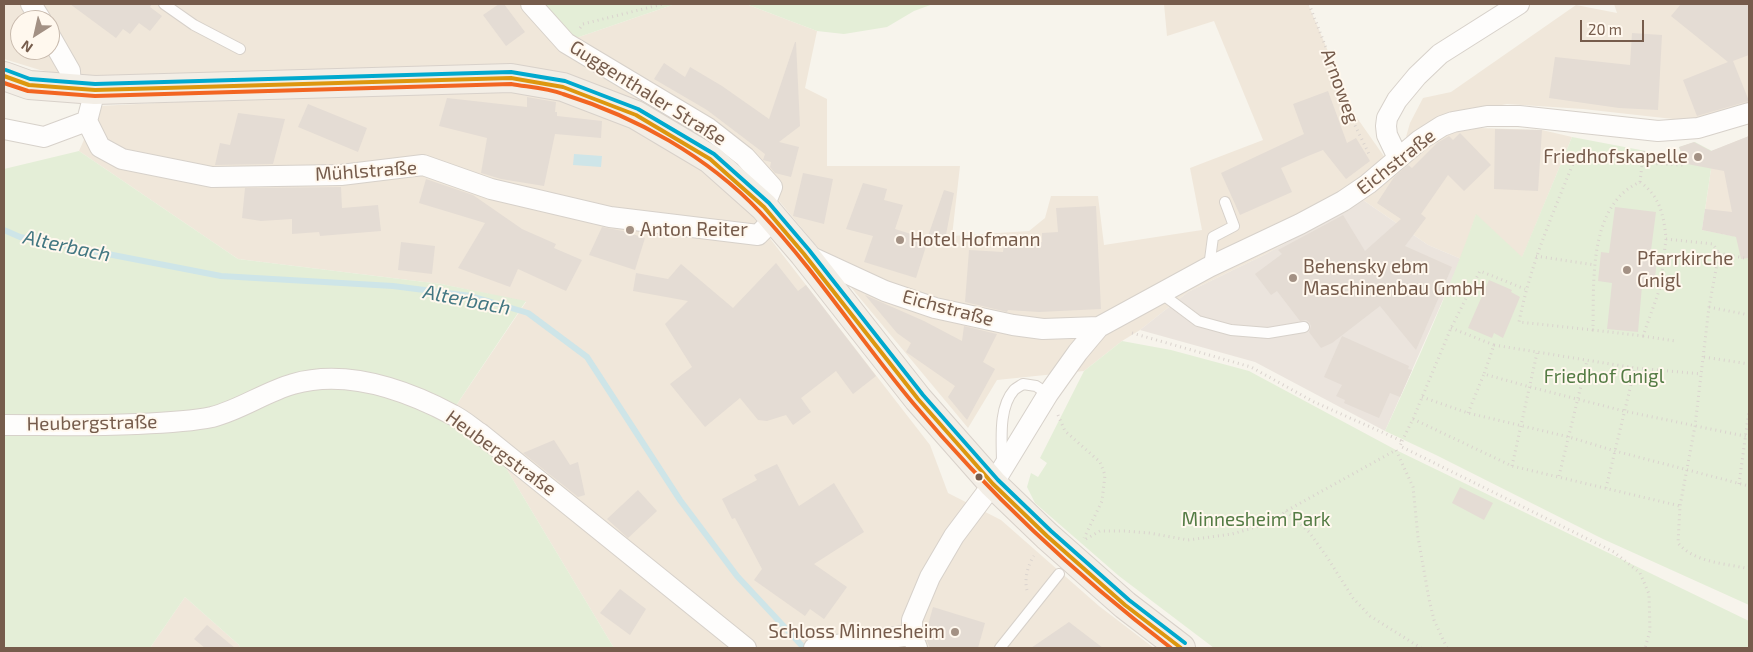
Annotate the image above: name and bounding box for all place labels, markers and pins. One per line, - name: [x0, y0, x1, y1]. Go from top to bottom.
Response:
- place label: Friedhofskapelle: [1543, 146, 1688, 168]
- marker: Friedhofskapelle: [1692, 151, 1704, 163]
- place label: Anton Reiter: [640, 219, 748, 241]
- marker: Anton Reiter: [624, 224, 636, 236]
- place label: Hotel Hofmann: [910, 229, 1041, 251]
- marker: Hotel Hofmann: [894, 234, 906, 246]
- place label: Pfarrkirche Gnigl: [1637, 248, 1733, 292]
- place label: Behensky ebm Maschinenbau GmbH: [1303, 256, 1485, 300]
- marker: Pfarrkirche Gnigl: [1621, 264, 1633, 276]
- marker: Behensky ebm Maschinenbau GmbH: [1287, 272, 1299, 284]
- unlabelled marker: [974, 472, 984, 482]
- place label: Schloss Minnesheim: [768, 621, 945, 643]
- marker: Schloss Minnesheim: [949, 626, 961, 638]

